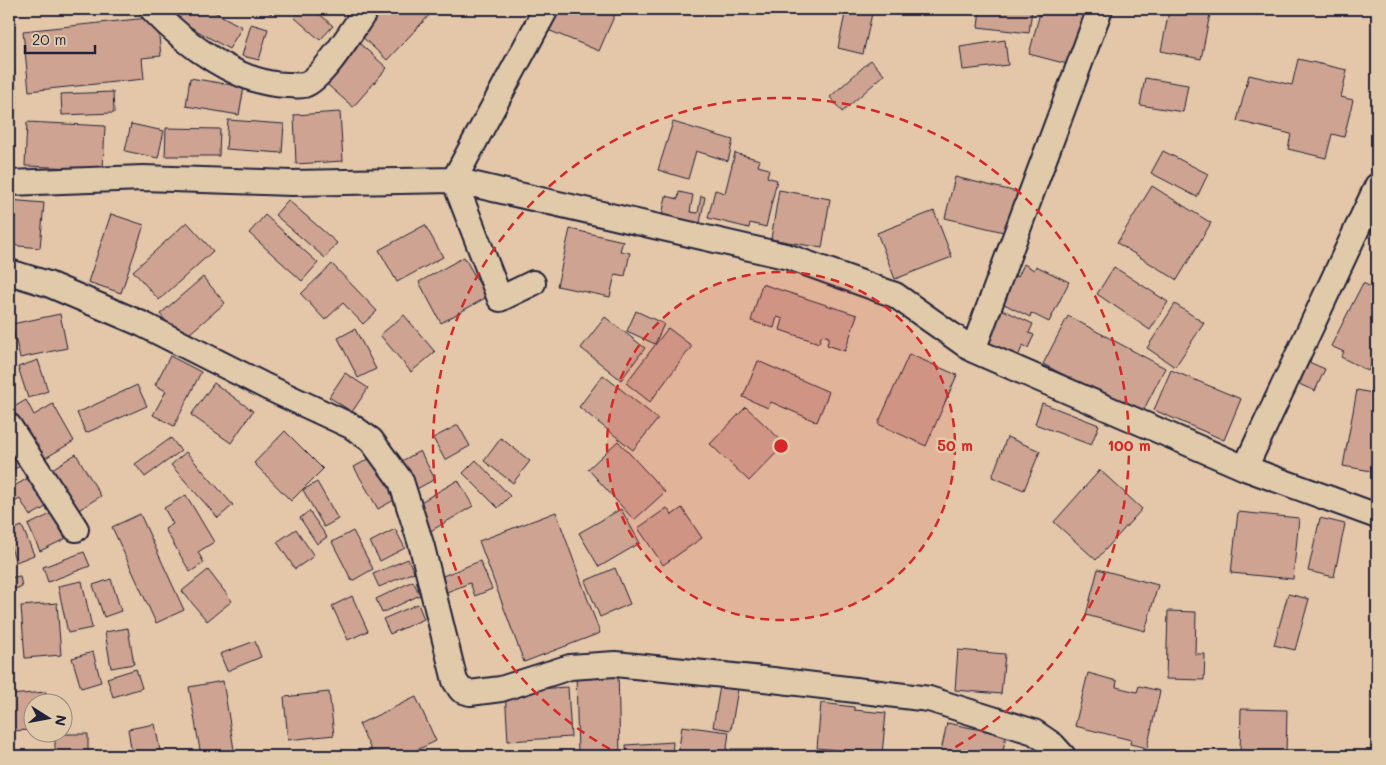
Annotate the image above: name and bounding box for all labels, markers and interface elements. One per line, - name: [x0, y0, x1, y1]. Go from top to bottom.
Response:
- scale bar: [25, 22, 95, 54]
- text: 20 m: [32, 29, 66, 49]
- text: 50 m: [937, 435, 973, 455]
- text: 100 m: [1107, 435, 1151, 455]
- centre of rings: [772, 437, 790, 455]
- north arrow: [22, 692, 72, 742]
- text: N: [51, 714, 72, 728]

